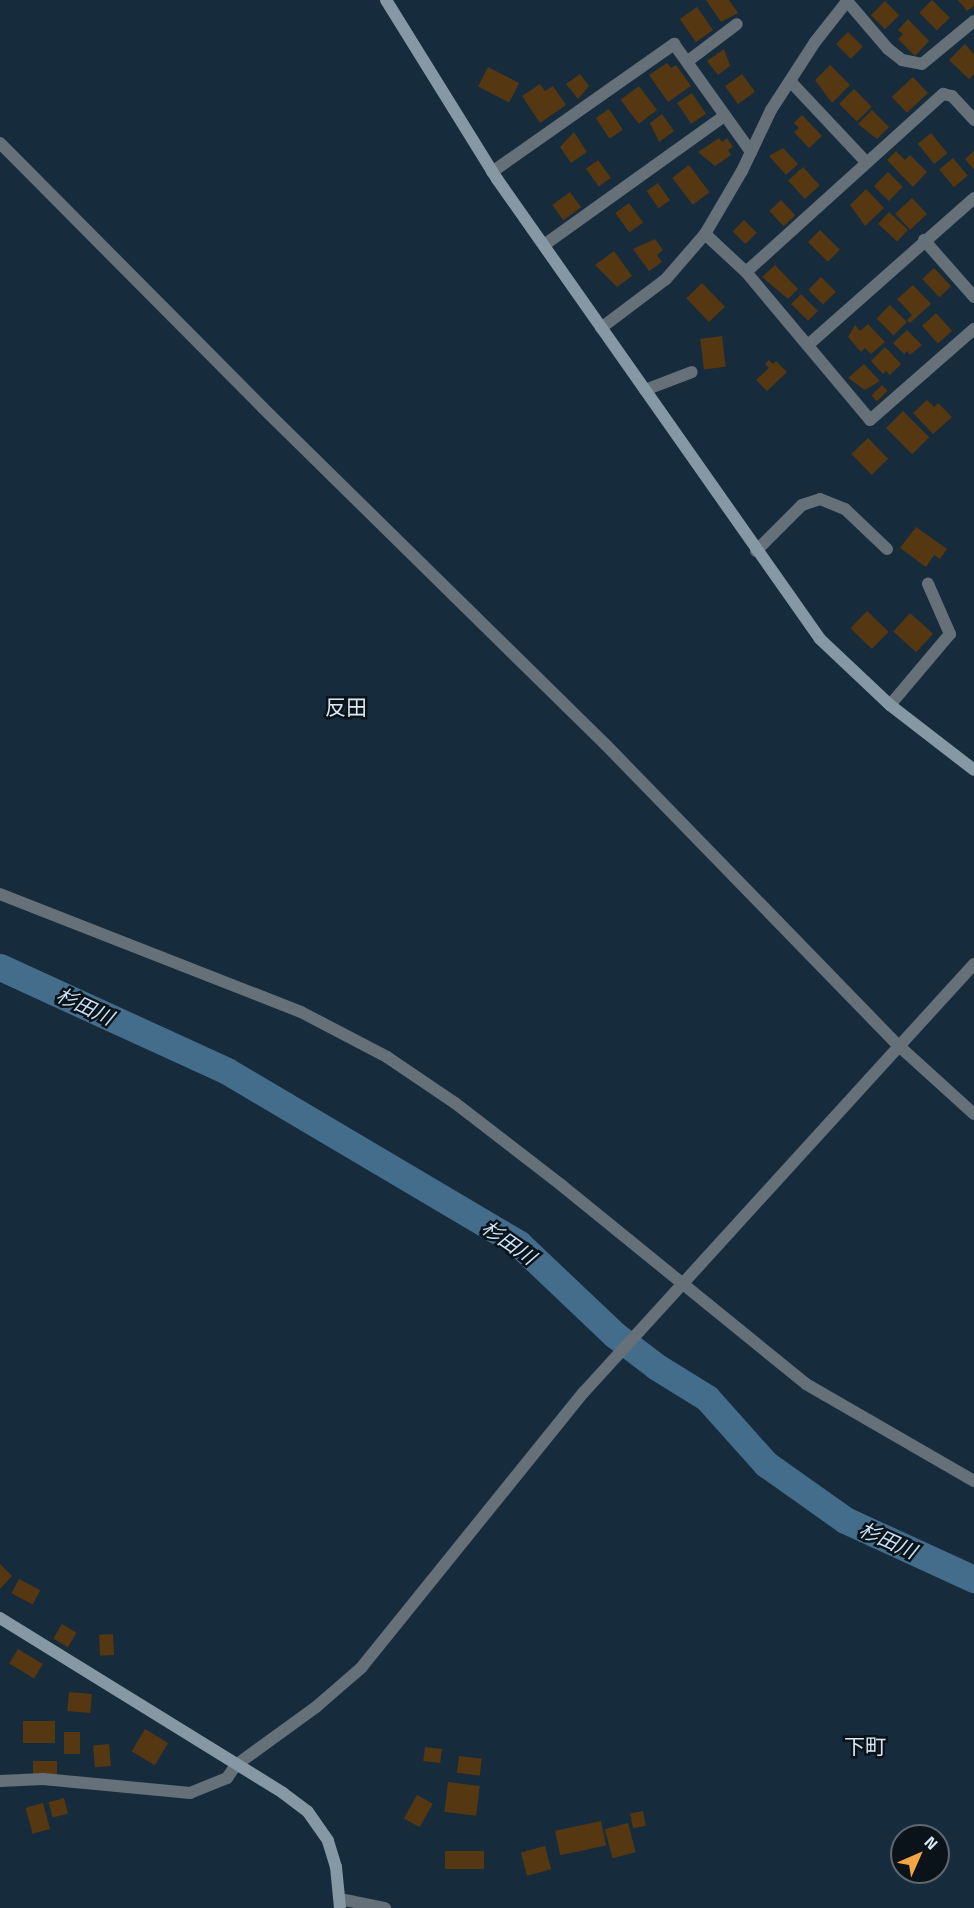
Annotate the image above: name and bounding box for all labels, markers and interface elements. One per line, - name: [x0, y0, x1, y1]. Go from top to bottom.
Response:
- district label: 反田: [325, 694, 367, 720]
- water label: 杉田川: [53, 982, 117, 1030]
- water label: 杉田川: [478, 1215, 540, 1269]
- water label: 杉田川: [856, 1517, 920, 1563]
- district label: 下町: [844, 1733, 886, 1759]
- north arrow: [890, 1824, 950, 1884]
- text: N: [919, 1830, 944, 1855]

